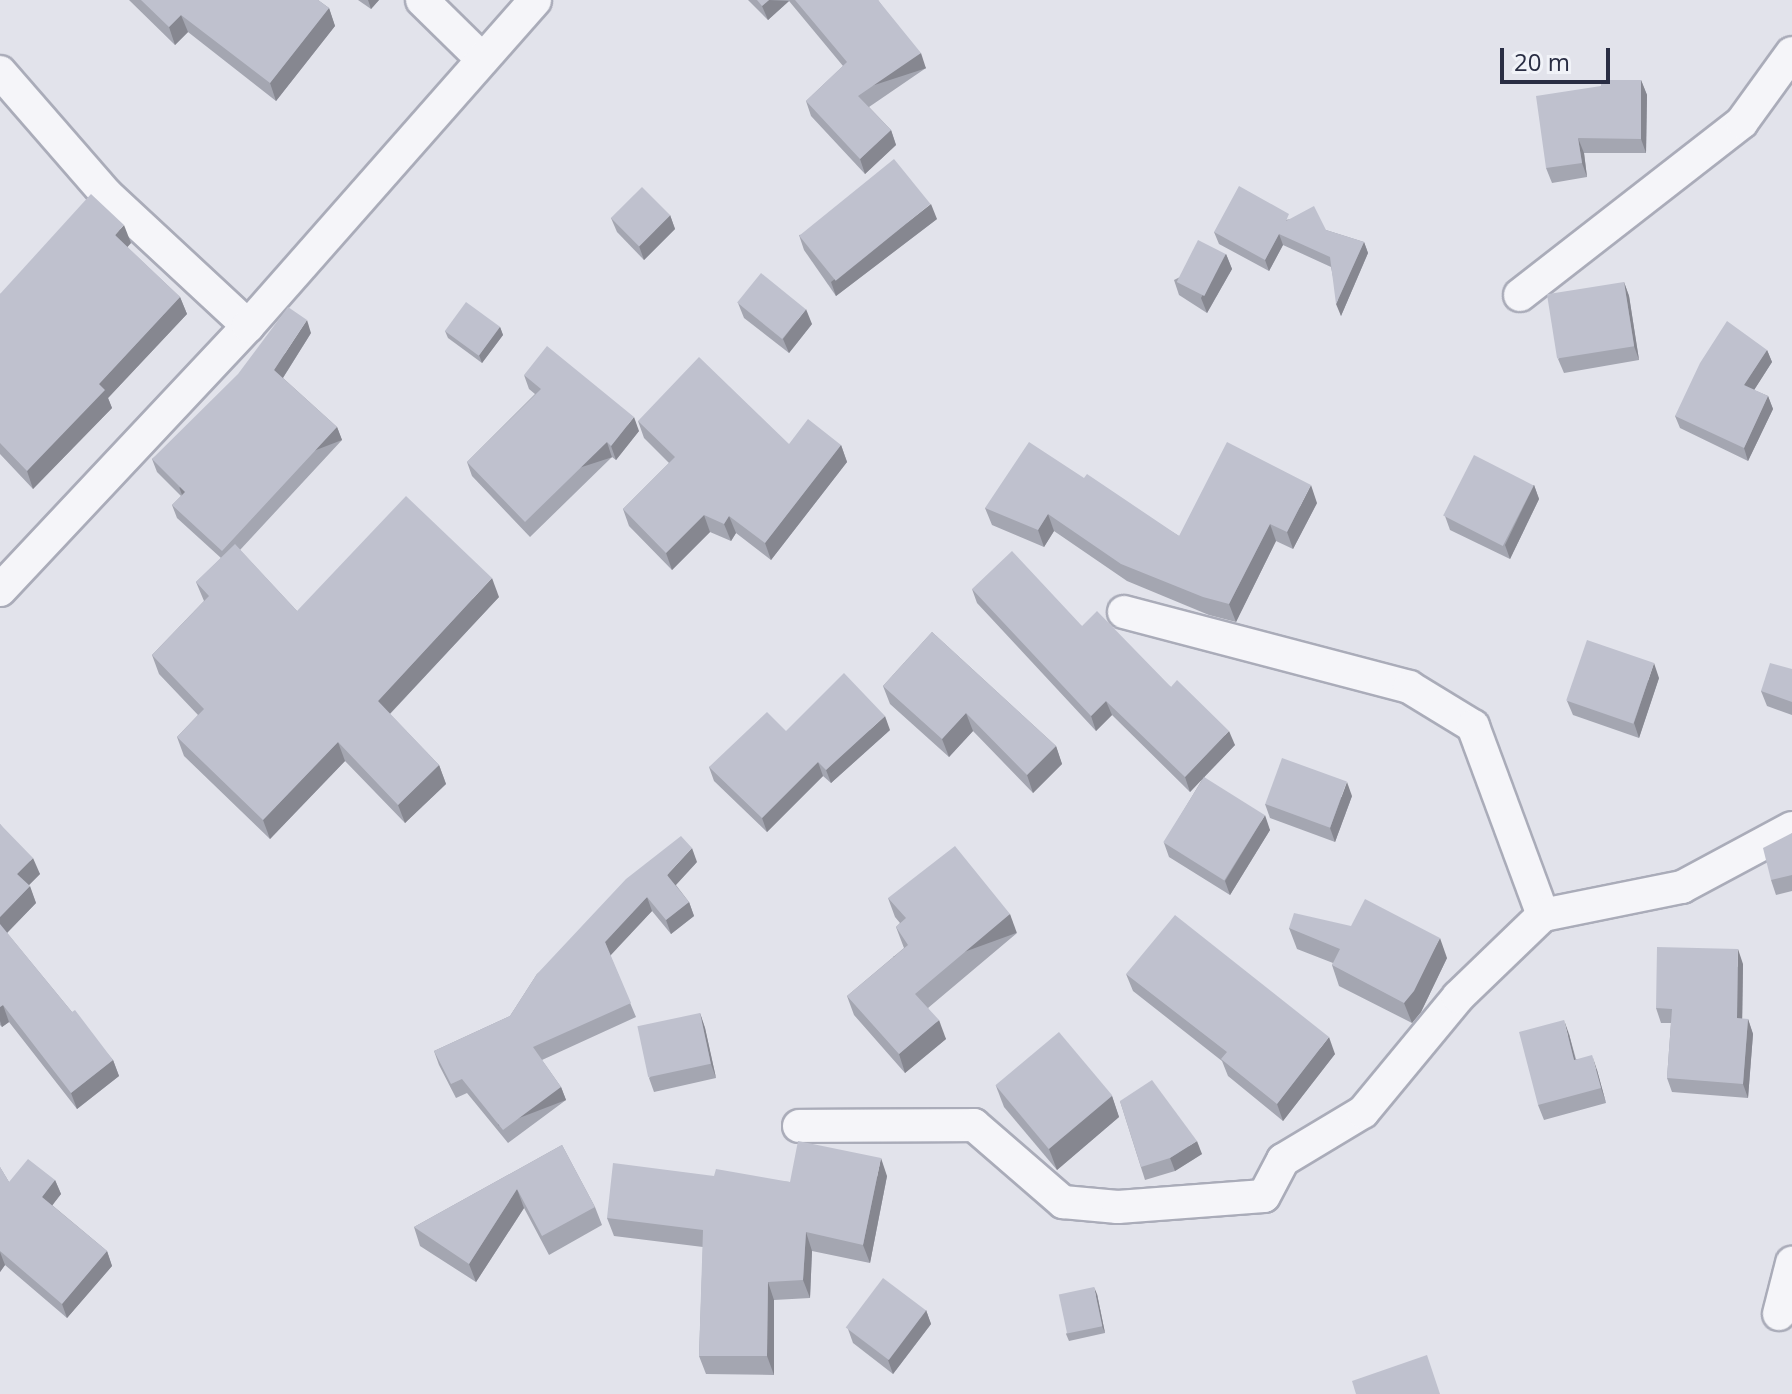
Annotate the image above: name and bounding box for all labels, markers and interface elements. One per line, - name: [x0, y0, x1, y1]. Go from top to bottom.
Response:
- scale bar: [1504, 32, 1614, 82]
- text: 20 m: [1514, 45, 1570, 78]

